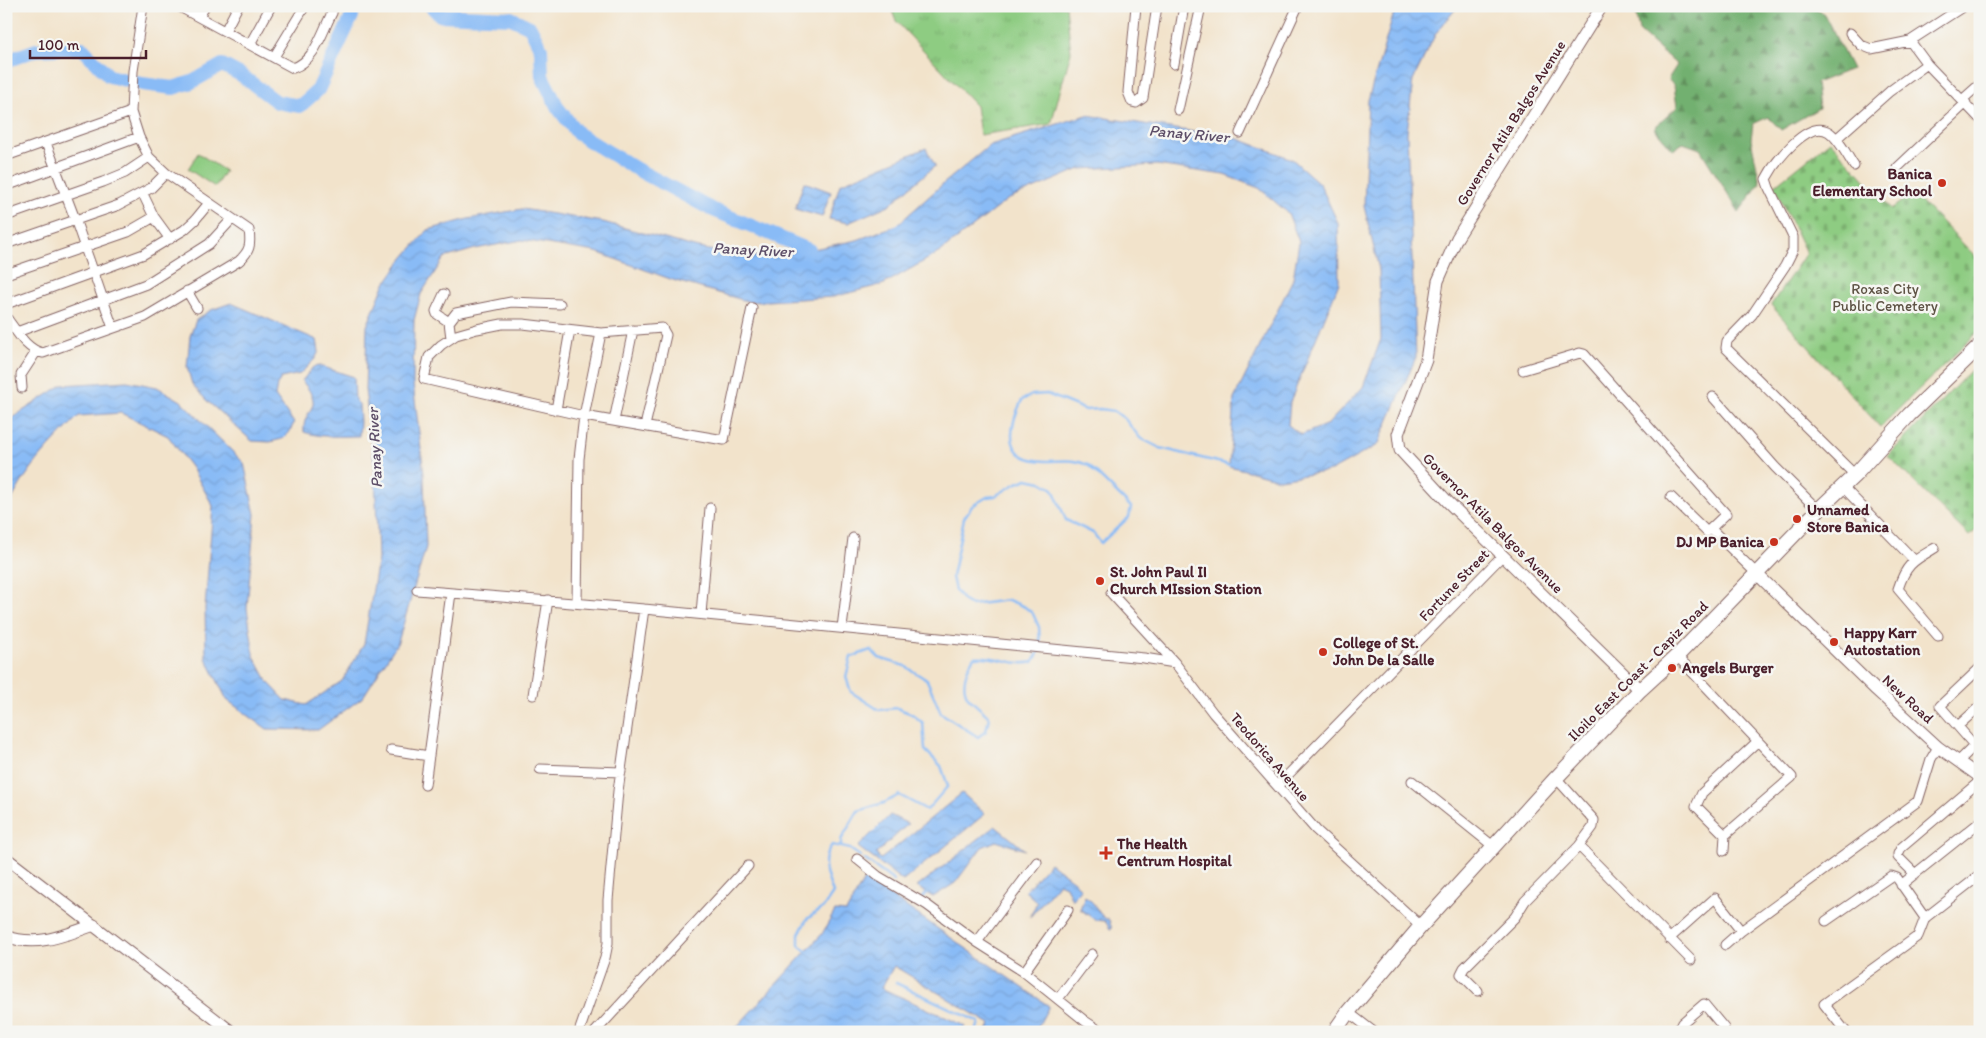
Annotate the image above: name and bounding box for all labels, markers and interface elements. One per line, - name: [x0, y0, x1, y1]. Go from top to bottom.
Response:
- scale bar: [30, 28, 146, 60]
- text: 100 m: [38, 36, 80, 54]
- street label: Governor Atila Balgos Avenue: [1453, 37, 1569, 209]
- water label: Panay River: [1148, 121, 1231, 147]
- place label: Banica Elementary School: [1812, 165, 1933, 201]
- marker: Banica Elementary School: [1936, 177, 1948, 189]
- water label: Panay River: [712, 238, 795, 261]
- park label: Roxas City Public Cemetery: [1832, 280, 1938, 315]
- water label: Panay River: [363, 406, 386, 489]
- street label: Governor Atila Balgos Avenue: [1419, 449, 1567, 597]
- place label: Unnamed Store Banica: [1807, 501, 1890, 536]
- marker: Unnamed Store Banica: [1791, 513, 1803, 525]
- place label: DJ MP Banica: [1676, 533, 1764, 551]
- marker: DJ MP Banica: [1768, 536, 1780, 548]
- street label: Fortune Street: [1415, 545, 1493, 625]
- place label: St. John Paul II Church MIssion Station: [1110, 563, 1262, 598]
- marker: St. John Paul II Church MIssion Station: [1094, 575, 1106, 587]
- street label: Iloilo East Coast - Capiz Road: [1564, 597, 1712, 745]
- place label: Happy Karr Autostation: [1843, 624, 1921, 659]
- place label: College of St. John De la Salle: [1332, 634, 1434, 669]
- marker: Happy Karr Autostation: [1828, 636, 1840, 648]
- marker: College of St. John De la Salle: [1317, 646, 1329, 658]
- place label: Angels Burger: [1681, 659, 1775, 678]
- marker: Angels Burger: [1666, 662, 1678, 674]
- street label: New Road: [1879, 671, 1937, 727]
- street label: Teodorica Avenue: [1227, 709, 1313, 805]
- place label: The Health Centrum Hospital: [1116, 835, 1232, 871]
- marker: The Health Centrum Hospital: [1099, 846, 1113, 860]

